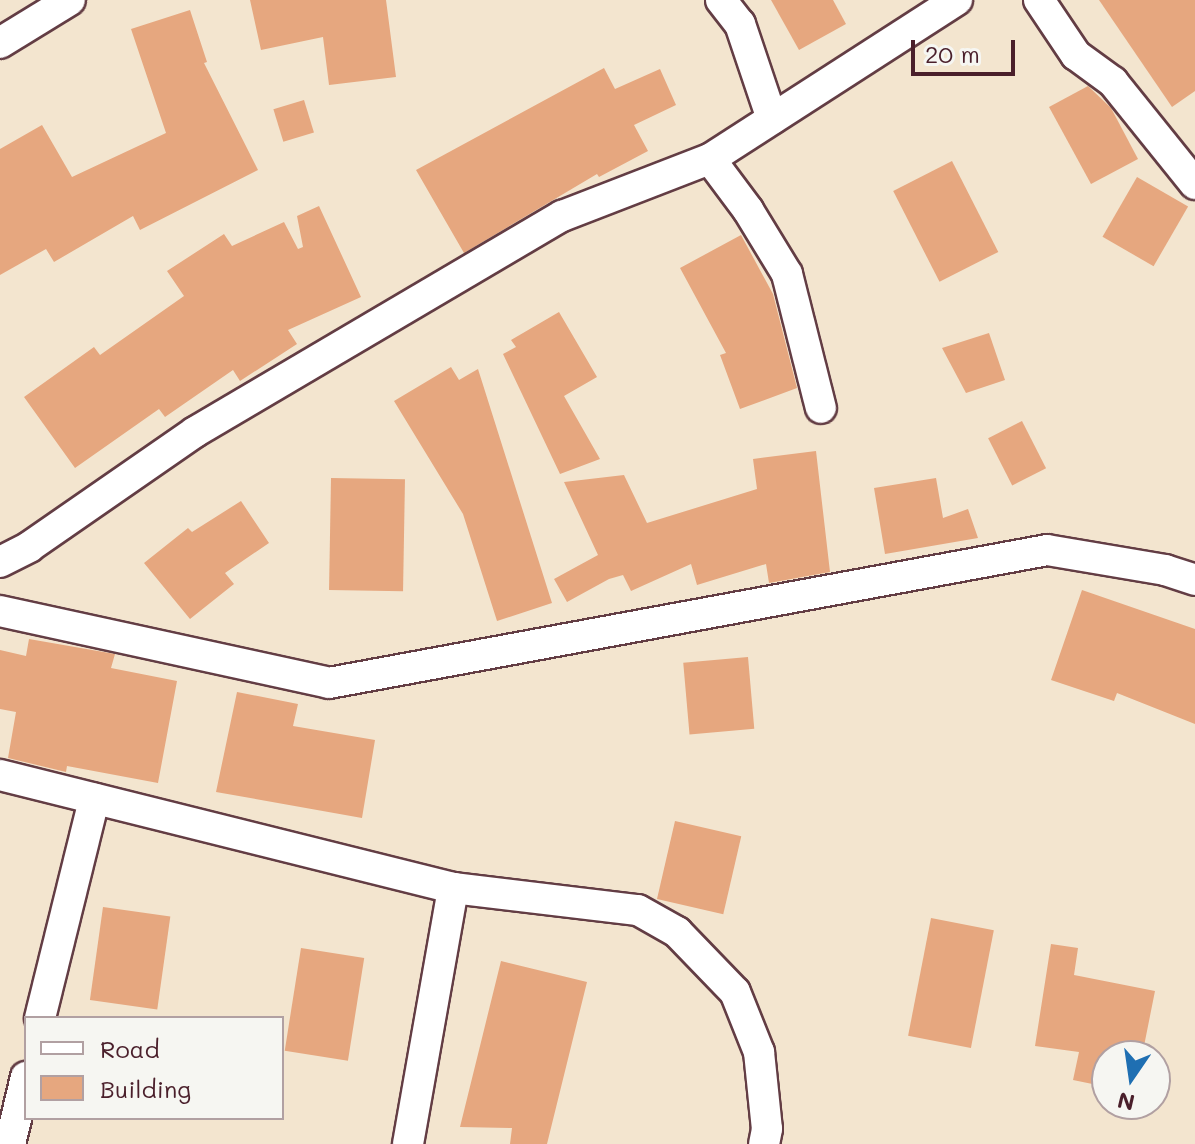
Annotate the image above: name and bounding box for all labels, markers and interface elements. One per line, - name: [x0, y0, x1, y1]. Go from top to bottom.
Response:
- scale bar: [915, 24, 1019, 74]
- text: 20 m: [925, 38, 980, 69]
- legend: [24, 1016, 284, 1120]
- text: Road: [100, 1033, 160, 1064]
- north arrow: [1091, 1040, 1171, 1120]
- text: Building: [100, 1073, 191, 1104]
- text: N: [1115, 1086, 1137, 1118]

